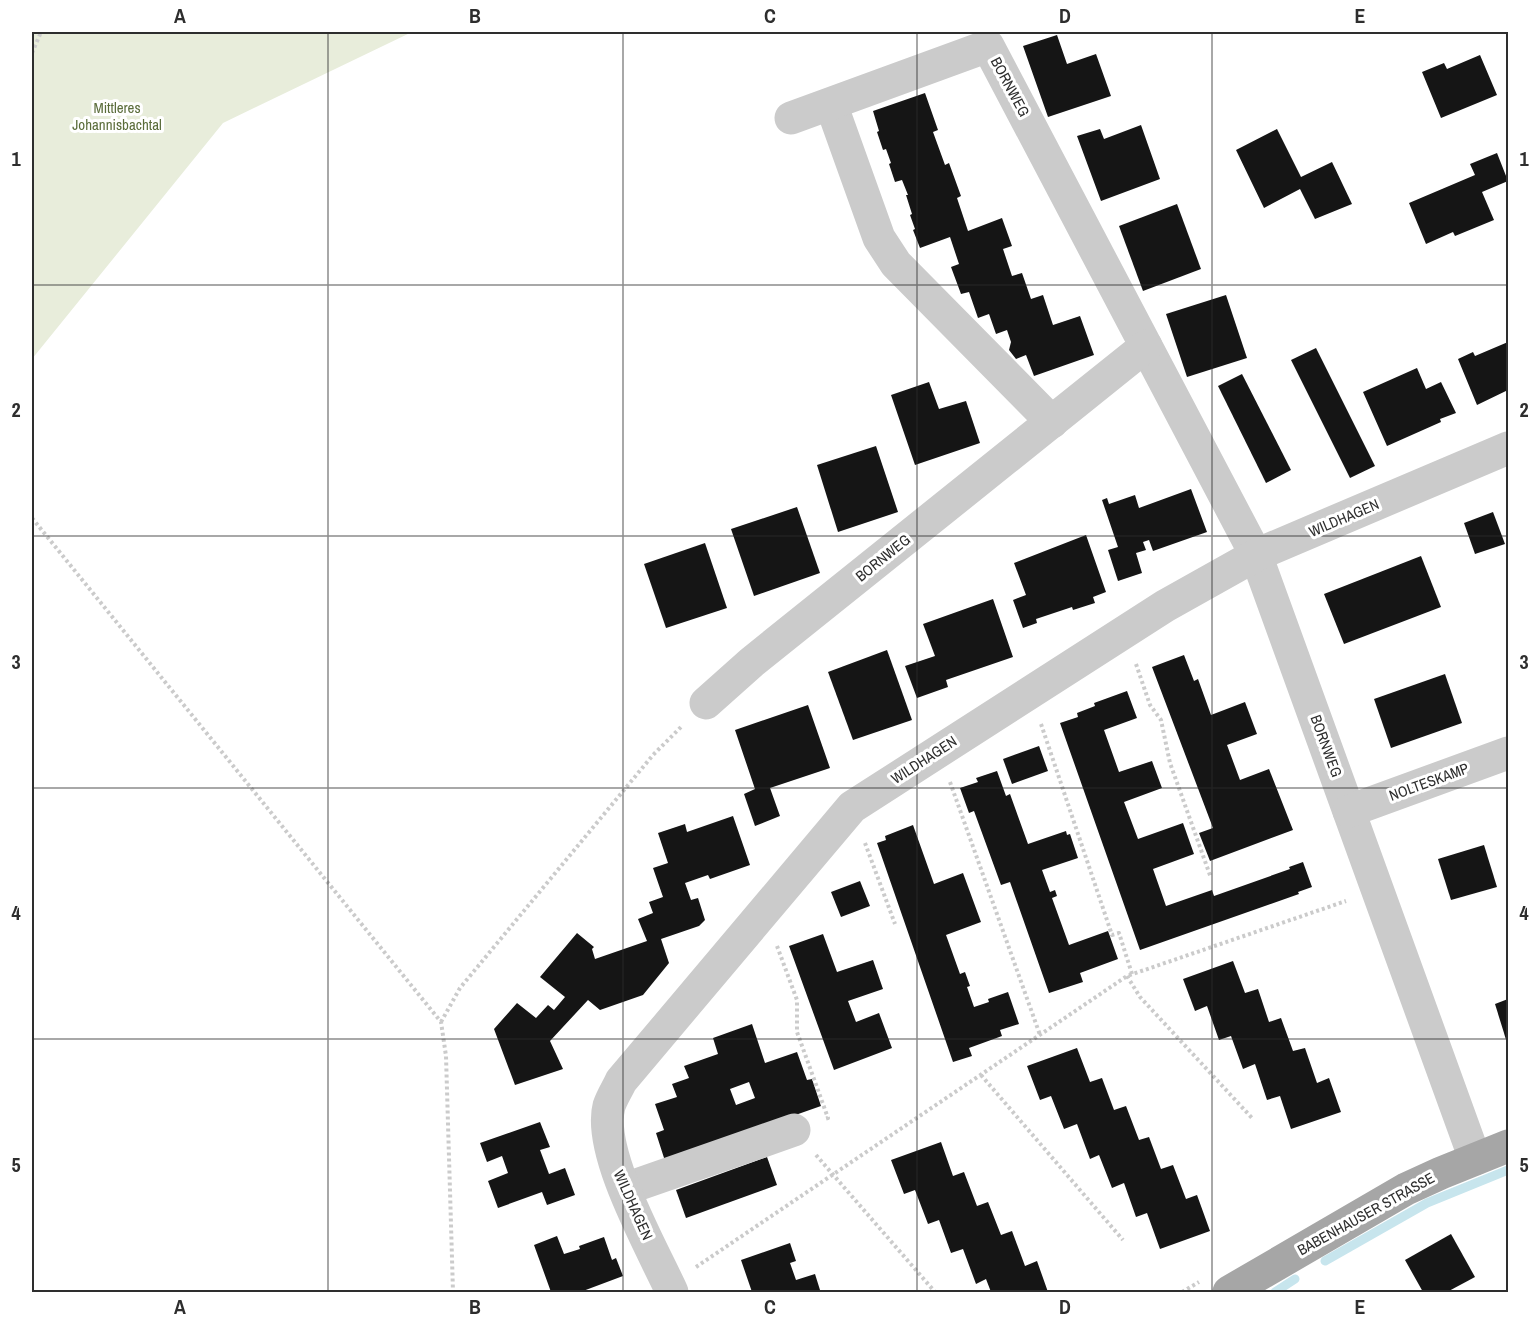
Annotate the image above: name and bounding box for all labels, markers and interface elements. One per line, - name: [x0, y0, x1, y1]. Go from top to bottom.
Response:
- text: A: [174, 2, 186, 29]
- text: B: [469, 2, 481, 29]
- text: C: [764, 2, 776, 29]
- text: D: [1059, 2, 1071, 29]
- text: E: [1355, 2, 1366, 29]
- street label: BORNWEG: [986, 53, 1035, 120]
- park label: Mittleres Johannisbachtal: [72, 97, 162, 135]
- text: 1: [11, 145, 21, 172]
- text: 1: [1519, 145, 1529, 172]
- text: 2: [11, 396, 21, 423]
- text: 2: [1519, 396, 1529, 423]
- street label: WILDHAGEN: [1305, 493, 1382, 542]
- street label: BORNWEG: [851, 529, 915, 586]
- text: 3: [11, 648, 21, 675]
- text: 3: [1519, 648, 1529, 675]
- street label: BORNWEG: [1306, 712, 1347, 780]
- street label: WILDHAGEN: [887, 730, 961, 789]
- street label: NOLTESKAMP: [1386, 757, 1472, 806]
- text: 4: [11, 899, 21, 926]
- text: 4: [1519, 899, 1529, 926]
- text: 5: [11, 1151, 21, 1178]
- text: 5: [1519, 1151, 1529, 1178]
- street label: WILDHAGEN: [609, 1166, 658, 1243]
- street label: BABENHAUSER STRASSE: [1293, 1167, 1438, 1260]
- text: A: [174, 1293, 186, 1320]
- text: B: [469, 1293, 481, 1320]
- text: C: [764, 1293, 776, 1320]
- text: D: [1059, 1293, 1071, 1320]
- text: E: [1355, 1293, 1366, 1320]

